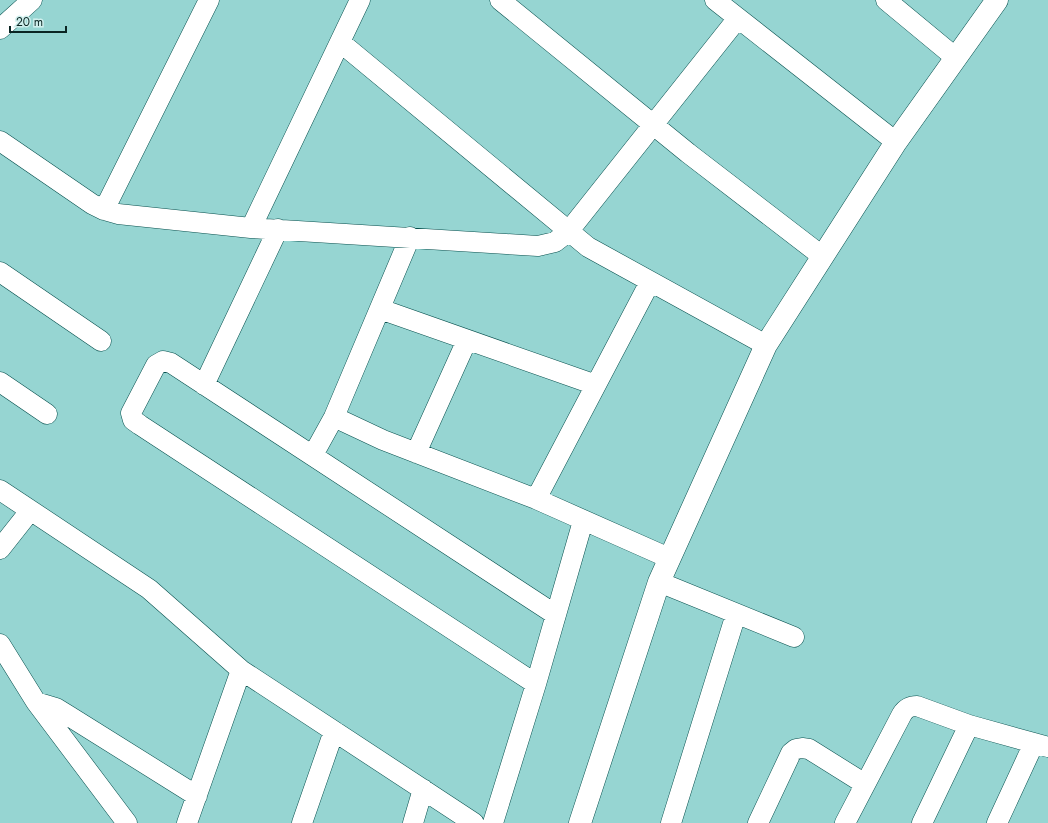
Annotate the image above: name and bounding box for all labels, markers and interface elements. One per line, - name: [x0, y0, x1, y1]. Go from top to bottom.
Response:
- scale bar: [10, 8, 66, 34]
- text: 20 m: [16, 13, 43, 31]

